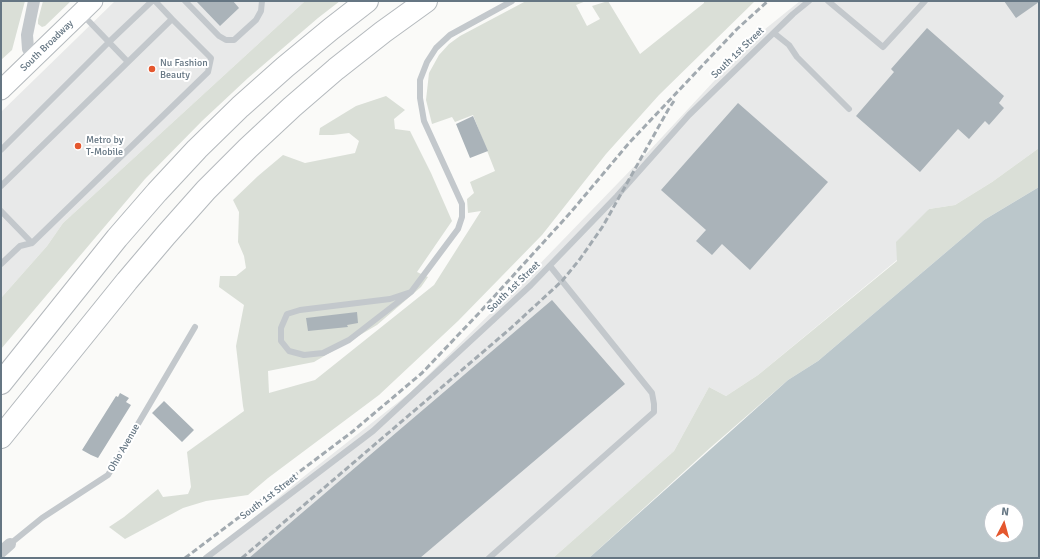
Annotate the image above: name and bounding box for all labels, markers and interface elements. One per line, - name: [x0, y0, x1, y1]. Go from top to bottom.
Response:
- street label: South Broadway: [18, 18, 76, 74]
- street label: South 1st Street: [709, 25, 767, 81]
- place label: Nu Fashion Beauty: [160, 57, 208, 80]
- marker: Nu Fashion Beauty: [147, 64, 157, 74]
- place label: Metro by T-Mobile: [86, 134, 123, 158]
- marker: Metro by T-Mobile: [73, 141, 83, 151]
- street label: South 1st Street: [485, 259, 543, 315]
- street label: Ohio Avenue: [105, 422, 143, 474]
- street label: South 1st Street: [238, 471, 300, 523]
- north arrow: [984, 503, 1024, 543]
- text: N: [1001, 505, 1010, 518]

